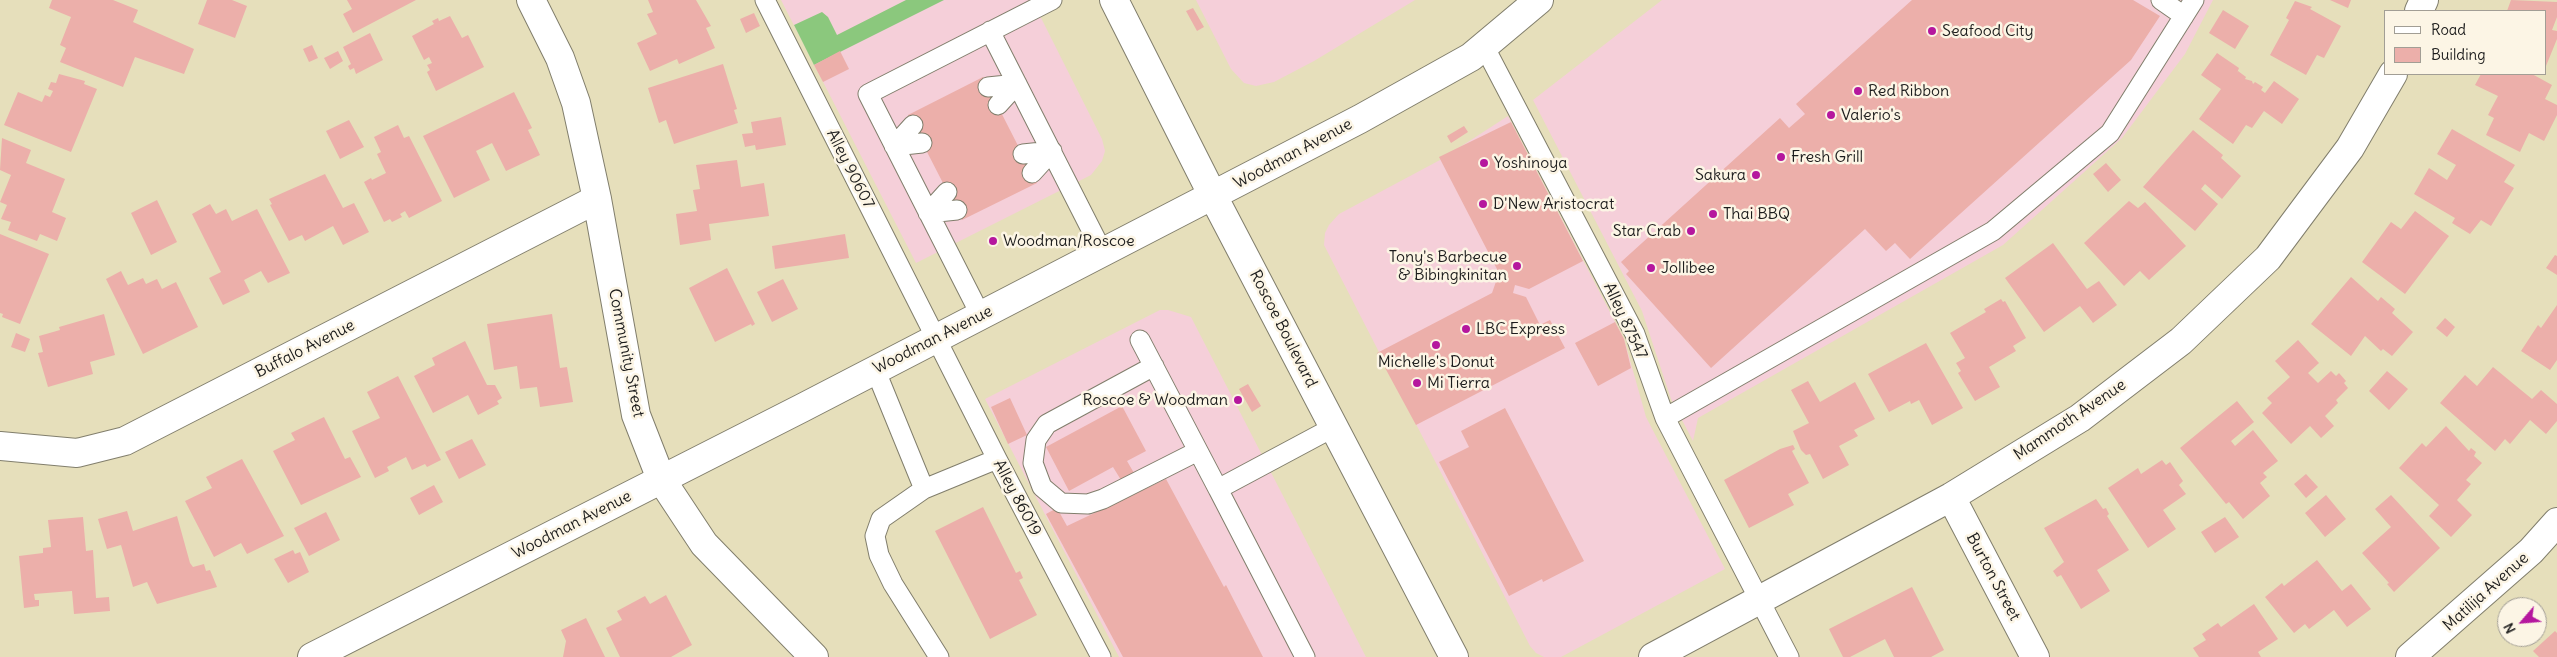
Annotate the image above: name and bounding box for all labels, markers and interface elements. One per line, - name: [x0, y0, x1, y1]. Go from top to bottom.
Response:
- legend: [2384, 10, 2547, 75]
- text: Road: [2431, 20, 2466, 39]
- place label: Seafood City: [1942, 21, 2033, 41]
- marker: Seafood City: [1926, 25, 1938, 37]
- text: Building: [2431, 45, 2486, 64]
- place label: Red Ribbon: [1868, 81, 1949, 101]
- marker: Red Ribbon: [1852, 85, 1864, 97]
- place label: Valerio's: [1841, 105, 1901, 125]
- marker: Valerio's: [1825, 109, 1837, 121]
- street label: Woodman Avenue: [1231, 115, 1355, 193]
- street label: Alley 90607: [822, 126, 878, 212]
- place label: Fresh Grill: [1791, 147, 1863, 167]
- marker: Fresh Grill: [1775, 151, 1787, 163]
- place label: Yoshinoya: [1494, 153, 1567, 173]
- marker: Yoshinoya: [1478, 157, 1490, 169]
- place label: Sakura: [1695, 165, 1746, 185]
- marker: Sakura: [1750, 169, 1762, 181]
- place label: D'New Aristocrat: [1493, 194, 1614, 214]
- marker: D'New Aristocrat: [1477, 198, 1489, 210]
- place label: Thai BBQ: [1723, 204, 1790, 224]
- marker: Thai BBQ: [1707, 208, 1719, 220]
- place label: Star Crab: [1613, 221, 1681, 241]
- marker: Star Crab: [1685, 225, 1697, 237]
- place label: Woodman/Roscoe: [1003, 231, 1135, 251]
- marker: Woodman/Roscoe: [987, 235, 999, 247]
- place label: Tony's Barbecue & Bibingkinitan: [1389, 247, 1507, 285]
- place label: Jollibee: [1661, 258, 1715, 278]
- marker: Tony's Barbecue & Bibingkinitan: [1511, 260, 1523, 272]
- marker: Jollibee: [1645, 262, 1657, 274]
- street label: Roscoe Boulevard: [1245, 267, 1321, 391]
- street label: Alley 87547: [1599, 280, 1651, 362]
- street label: Community Street: [604, 287, 648, 419]
- street label: Woodman Avenue: [870, 302, 996, 378]
- street label: Buffalo Avenue: [252, 316, 358, 382]
- place label: LBC Express: [1476, 319, 1565, 339]
- marker: LBC Express: [1460, 323, 1472, 335]
- marker: Michelle's Donut: [1430, 339, 1442, 351]
- place label: Michelle's Donut: [1378, 352, 1494, 372]
- place label: Mi Tierra: [1427, 373, 1490, 393]
- street label: Mammoth Avenue: [2010, 375, 2130, 465]
- marker: Mi Tierra: [1411, 377, 1423, 389]
- place label: Roscoe & Woodman: [1082, 390, 1228, 410]
- marker: Roscoe & Woodman: [1232, 394, 1244, 406]
- street label: Alley 86019: [989, 457, 1045, 539]
- street label: Woodman Avenue: [509, 487, 635, 563]
- street label: Burton Street: [1962, 530, 2024, 624]
- street label: Matilija Avenue: [2439, 549, 2533, 635]
- north arrow: [2497, 597, 2547, 647]
- text: N: [2499, 620, 2520, 637]

